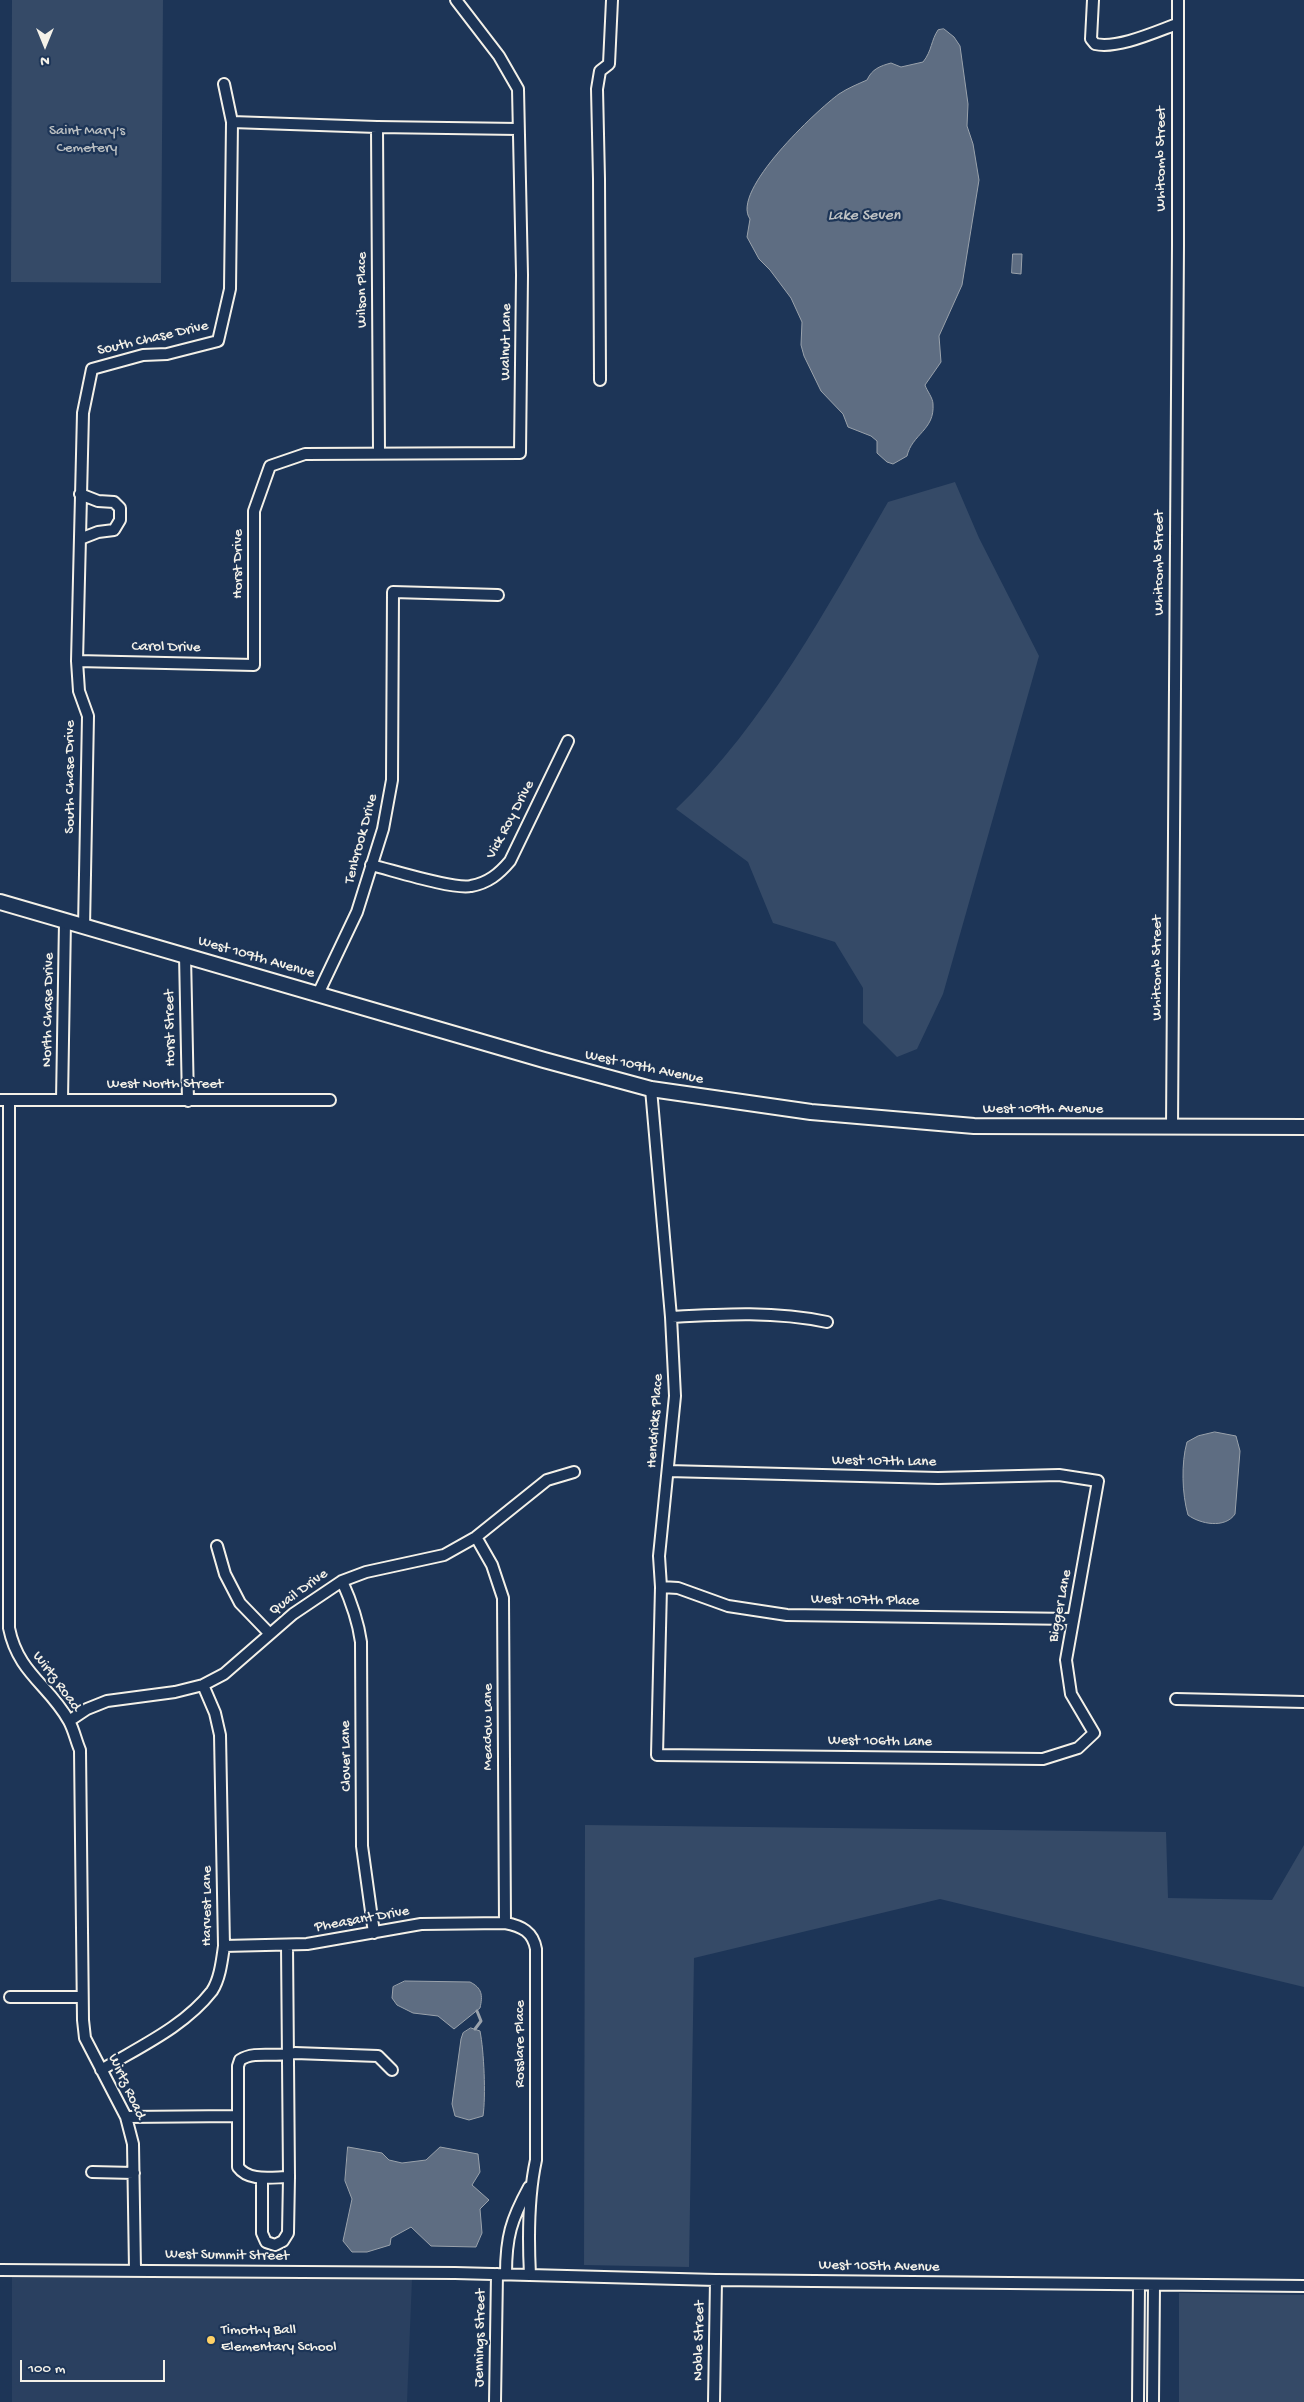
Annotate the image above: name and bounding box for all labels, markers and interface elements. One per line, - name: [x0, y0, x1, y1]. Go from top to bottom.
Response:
- north arrow: [20, 20, 70, 70]
- text: N: [40, 52, 50, 69]
- street label: Whitcomb Street: [1153, 106, 1171, 212]
- park label: Saint Mary's Cemetery: [49, 123, 125, 158]
- water label: Lake Seven: [828, 207, 900, 227]
- street label: Wilson Place: [354, 252, 372, 328]
- street label: Walnut Lane: [497, 303, 517, 381]
- street label: South Chase Drive: [96, 317, 210, 361]
- street label: Whitcomb Street: [1151, 510, 1169, 616]
- street label: Horst Drive: [230, 529, 248, 599]
- street label: Carol Drive: [131, 638, 201, 658]
- street label: South Chase Drive: [62, 720, 80, 834]
- street label: Vick Roy Drive: [483, 778, 539, 862]
- street label: Tenbrook Drive: [341, 792, 383, 886]
- street label: Whitcomb Street: [1149, 915, 1167, 1021]
- street label: West 109th Avenue: [196, 933, 316, 983]
- street label: North Chase Drive: [39, 953, 59, 1067]
- street label: Horst Street: [161, 989, 181, 1067]
- street label: West 109th Avenue: [583, 1047, 705, 1089]
- street label: West North Street: [107, 1076, 223, 1094]
- street label: West 109th Avenue: [983, 1101, 1103, 1119]
- street label: Hendricks Place: [644, 1373, 668, 1469]
- street label: West 107th Lane: [832, 1452, 936, 1472]
- street label: Quail Drive: [266, 1566, 332, 1620]
- street label: Bigger Lane: [1045, 1568, 1077, 1644]
- street label: West 107th Place: [811, 1591, 919, 1611]
- street label: Wirtz Road: [28, 1648, 84, 1716]
- street label: Meadow Lane: [480, 1684, 498, 1770]
- street label: Clover Lane: [337, 1720, 357, 1792]
- street label: West 106th Lane: [828, 1732, 932, 1752]
- street label: Harvest Lane: [199, 1866, 217, 1946]
- street label: Pheasant Drive: [313, 1903, 411, 1937]
- street label: Rosslare Place: [512, 2000, 530, 2088]
- street label: Wirtz Road: [103, 2051, 149, 2123]
- street label: West Summit Street: [165, 2246, 289, 2266]
- street label: West 105th Avenue: [818, 2257, 940, 2277]
- street label: Jennings Street: [471, 2289, 491, 2387]
- street label: Noble Street: [690, 2301, 710, 2381]
- place label: Timothy Ball Elementary School: [221, 2322, 337, 2357]
- marker: Timothy Ball Elementary School: [205, 2334, 217, 2346]
- scale bar: [22, 2350, 168, 2382]
- text: 100 m: [28, 2360, 65, 2378]

